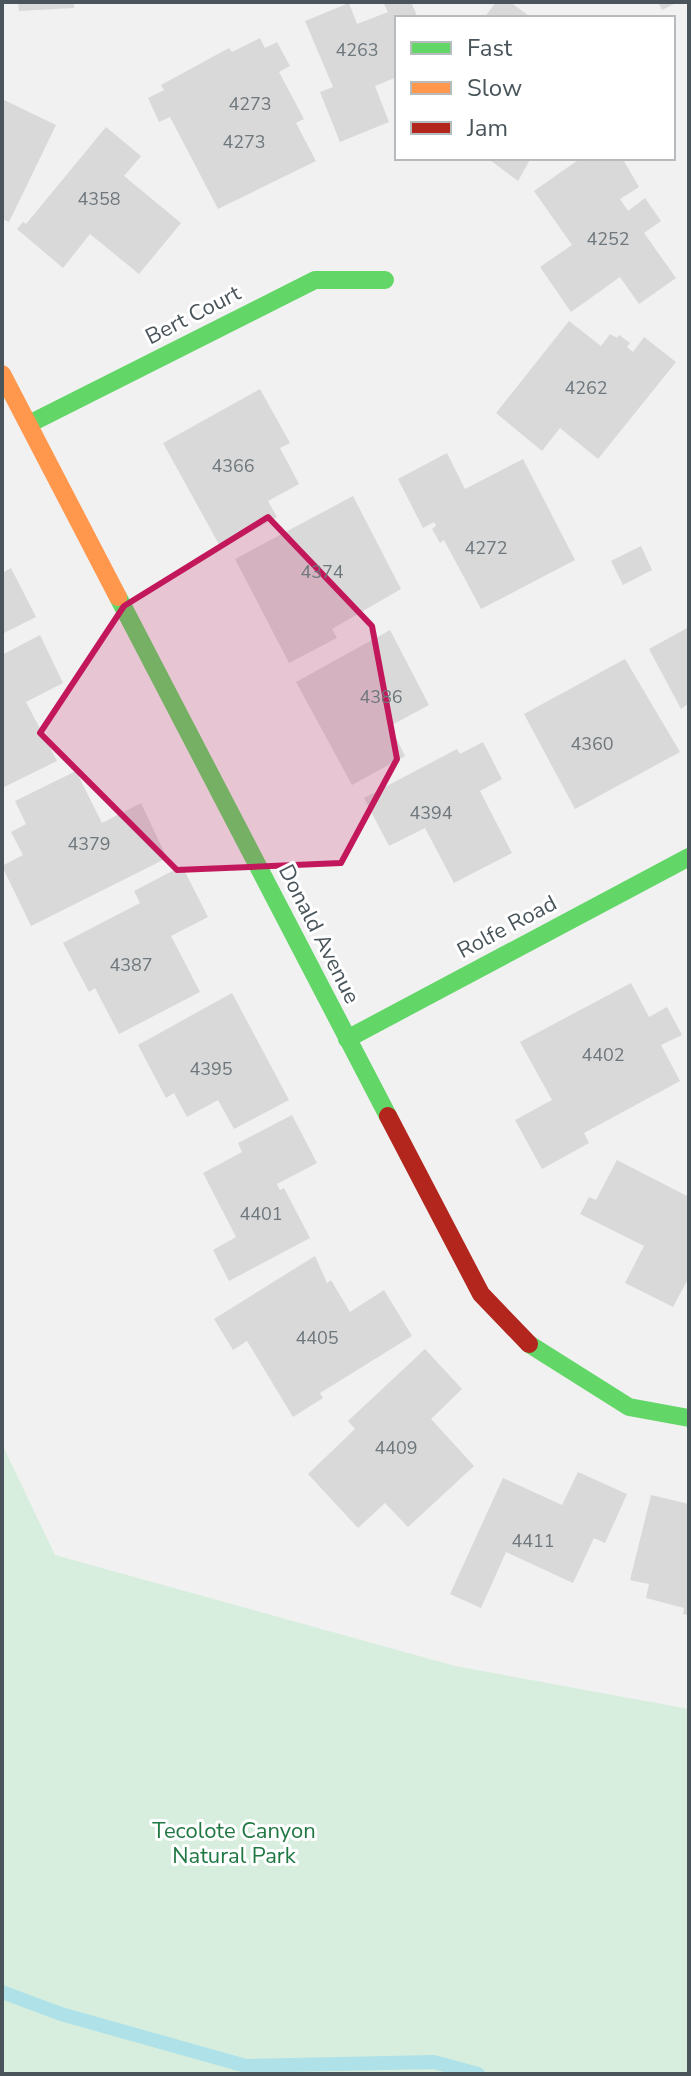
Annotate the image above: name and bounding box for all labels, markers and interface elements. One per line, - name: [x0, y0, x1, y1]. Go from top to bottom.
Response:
- legend: [395, 16, 675, 160]
- text: Fast: [467, 32, 513, 64]
- house number: 4263: [335, 38, 379, 62]
- text: Slow: [467, 72, 522, 104]
- house number: 4273: [228, 92, 272, 116]
- text: Jam: [466, 112, 508, 144]
- house number: 4273: [222, 130, 266, 154]
- house number: 4358: [77, 187, 121, 211]
- house number: 4252: [586, 227, 630, 251]
- street label: Bert Court: [140, 278, 246, 352]
- house number: 4262: [564, 376, 608, 400]
- house number: 4366: [211, 454, 255, 478]
- house number: 4272: [464, 536, 508, 560]
- house number: 4374: [300, 560, 344, 584]
- house number: 4386: [359, 685, 403, 709]
- house number: 4360: [570, 732, 614, 756]
- house number: 4394: [409, 801, 453, 825]
- house number: 4379: [67, 832, 111, 856]
- street label: Donald Avenue: [271, 859, 367, 1009]
- street label: Rolfe Road: [452, 888, 562, 966]
- house number: 4387: [109, 953, 153, 977]
- house number: 4402: [581, 1043, 625, 1067]
- house number: 4395: [189, 1057, 233, 1081]
- house number: 4401: [239, 1202, 283, 1226]
- house number: 4405: [295, 1326, 339, 1350]
- house number: 4409: [374, 1436, 418, 1460]
- house number: 4411: [511, 1529, 555, 1553]
- park label: Tecolote Canyon Natural Park: [152, 1816, 316, 1871]

